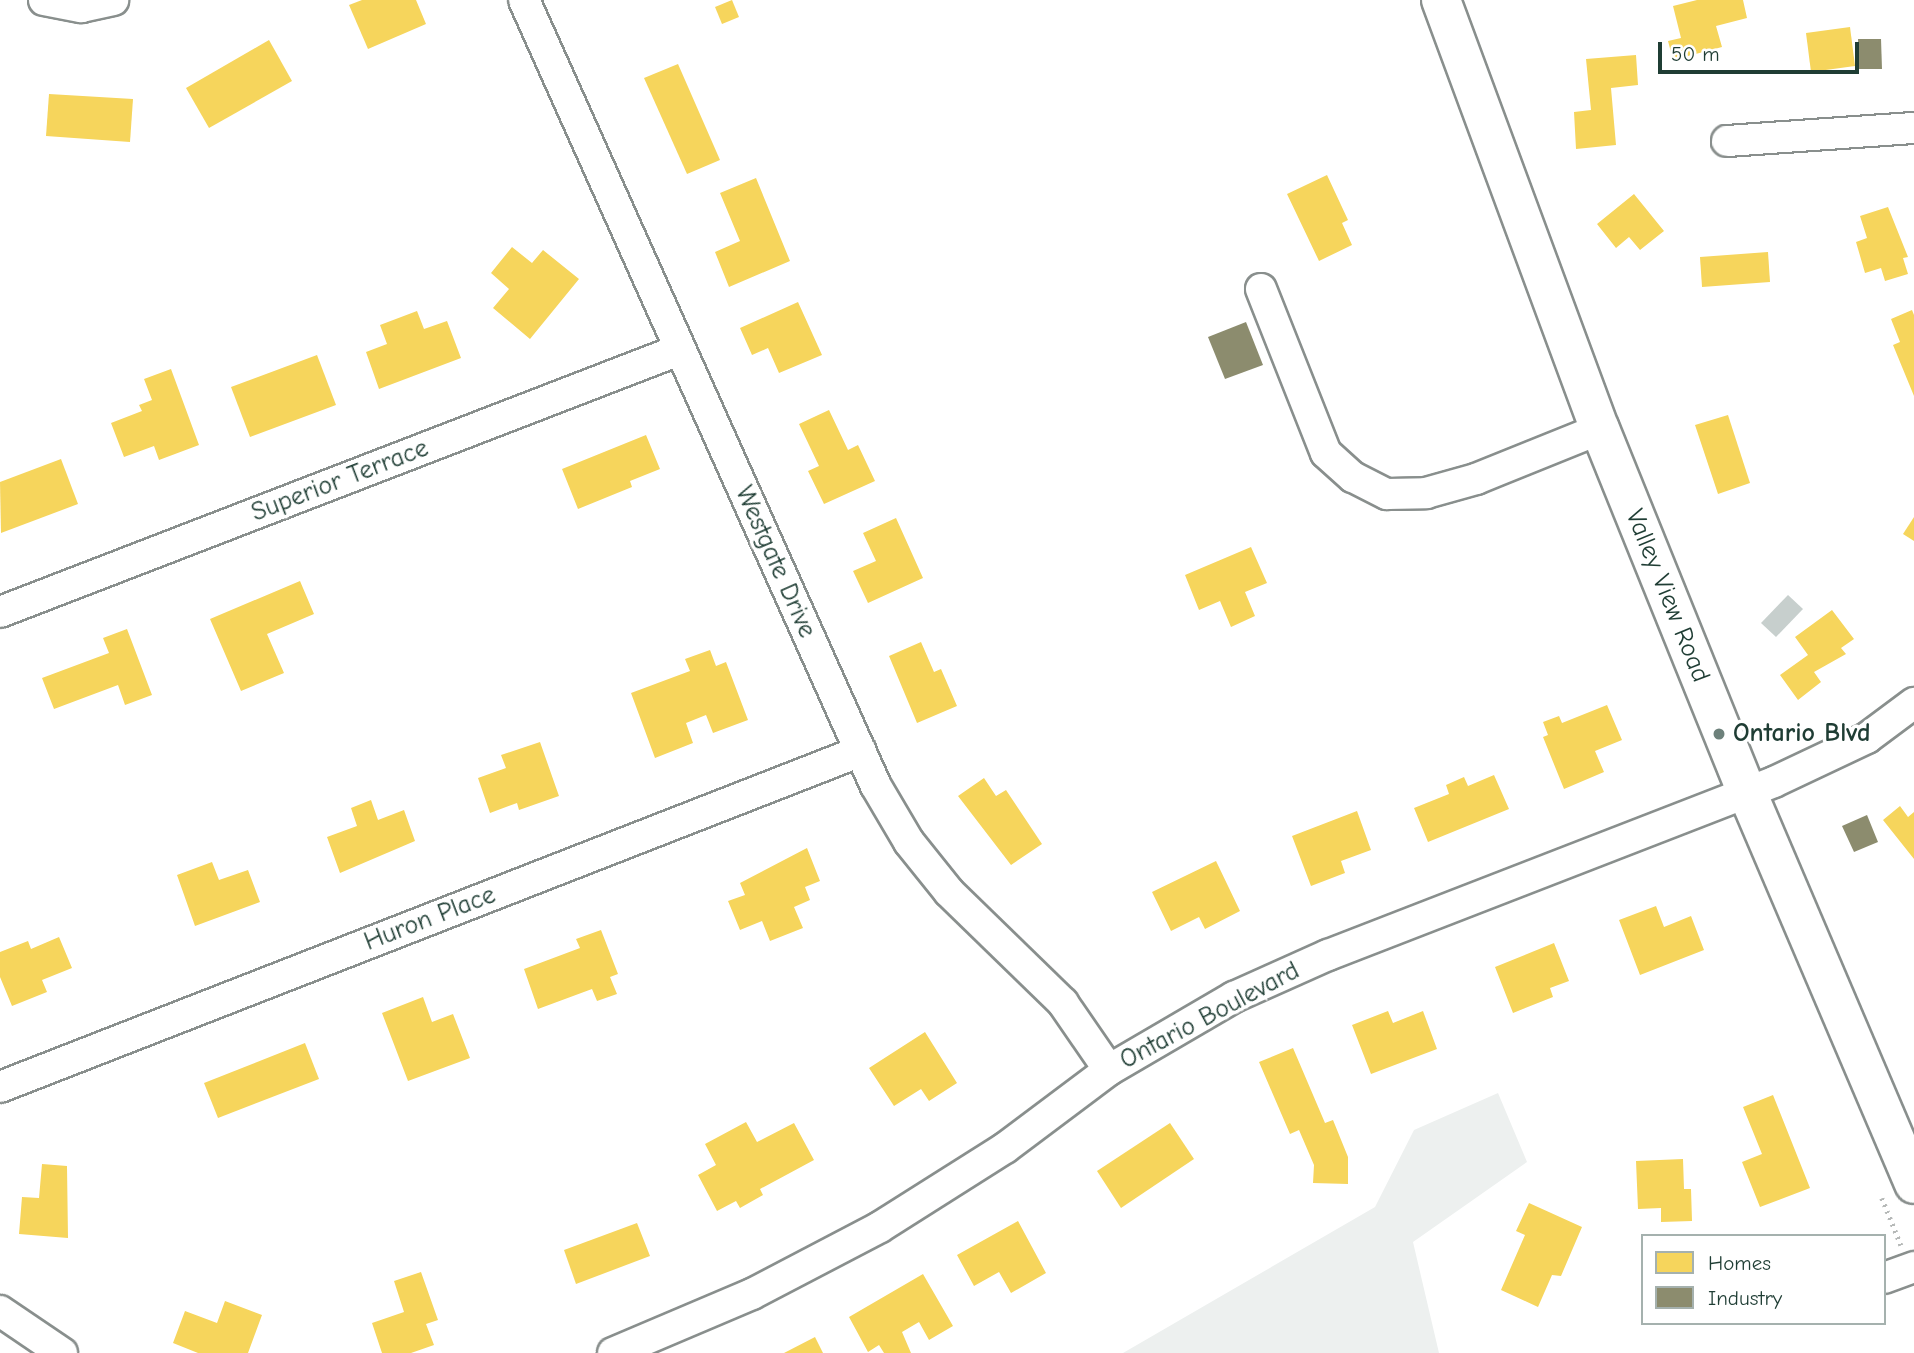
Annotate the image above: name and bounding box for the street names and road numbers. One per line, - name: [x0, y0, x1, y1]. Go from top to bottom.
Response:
- street label: Superior Terrace: [247, 433, 433, 529]
- street label: Westgate Drive: [728, 481, 822, 643]
- street label: Valley View Road: [1618, 505, 1716, 687]
- street label: Huron Place: [360, 880, 500, 958]
- street label: Ontario Boulevard: [1115, 956, 1305, 1076]

